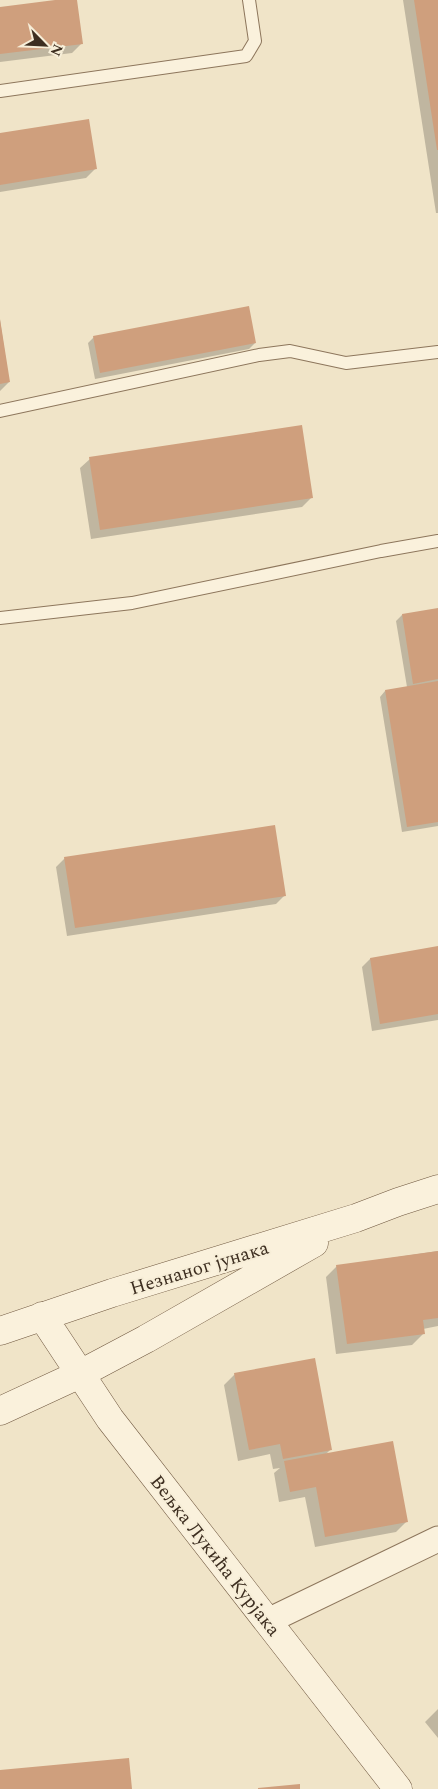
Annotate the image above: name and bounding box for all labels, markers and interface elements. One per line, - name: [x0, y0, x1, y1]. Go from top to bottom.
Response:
- north arrow: [20, 20, 70, 70]
- text: N: [45, 41, 68, 60]
- street label: Незнаног јунака: [126, 1233, 273, 1303]
- street label: Вељка Лукића Курјака: [142, 1469, 288, 1643]

